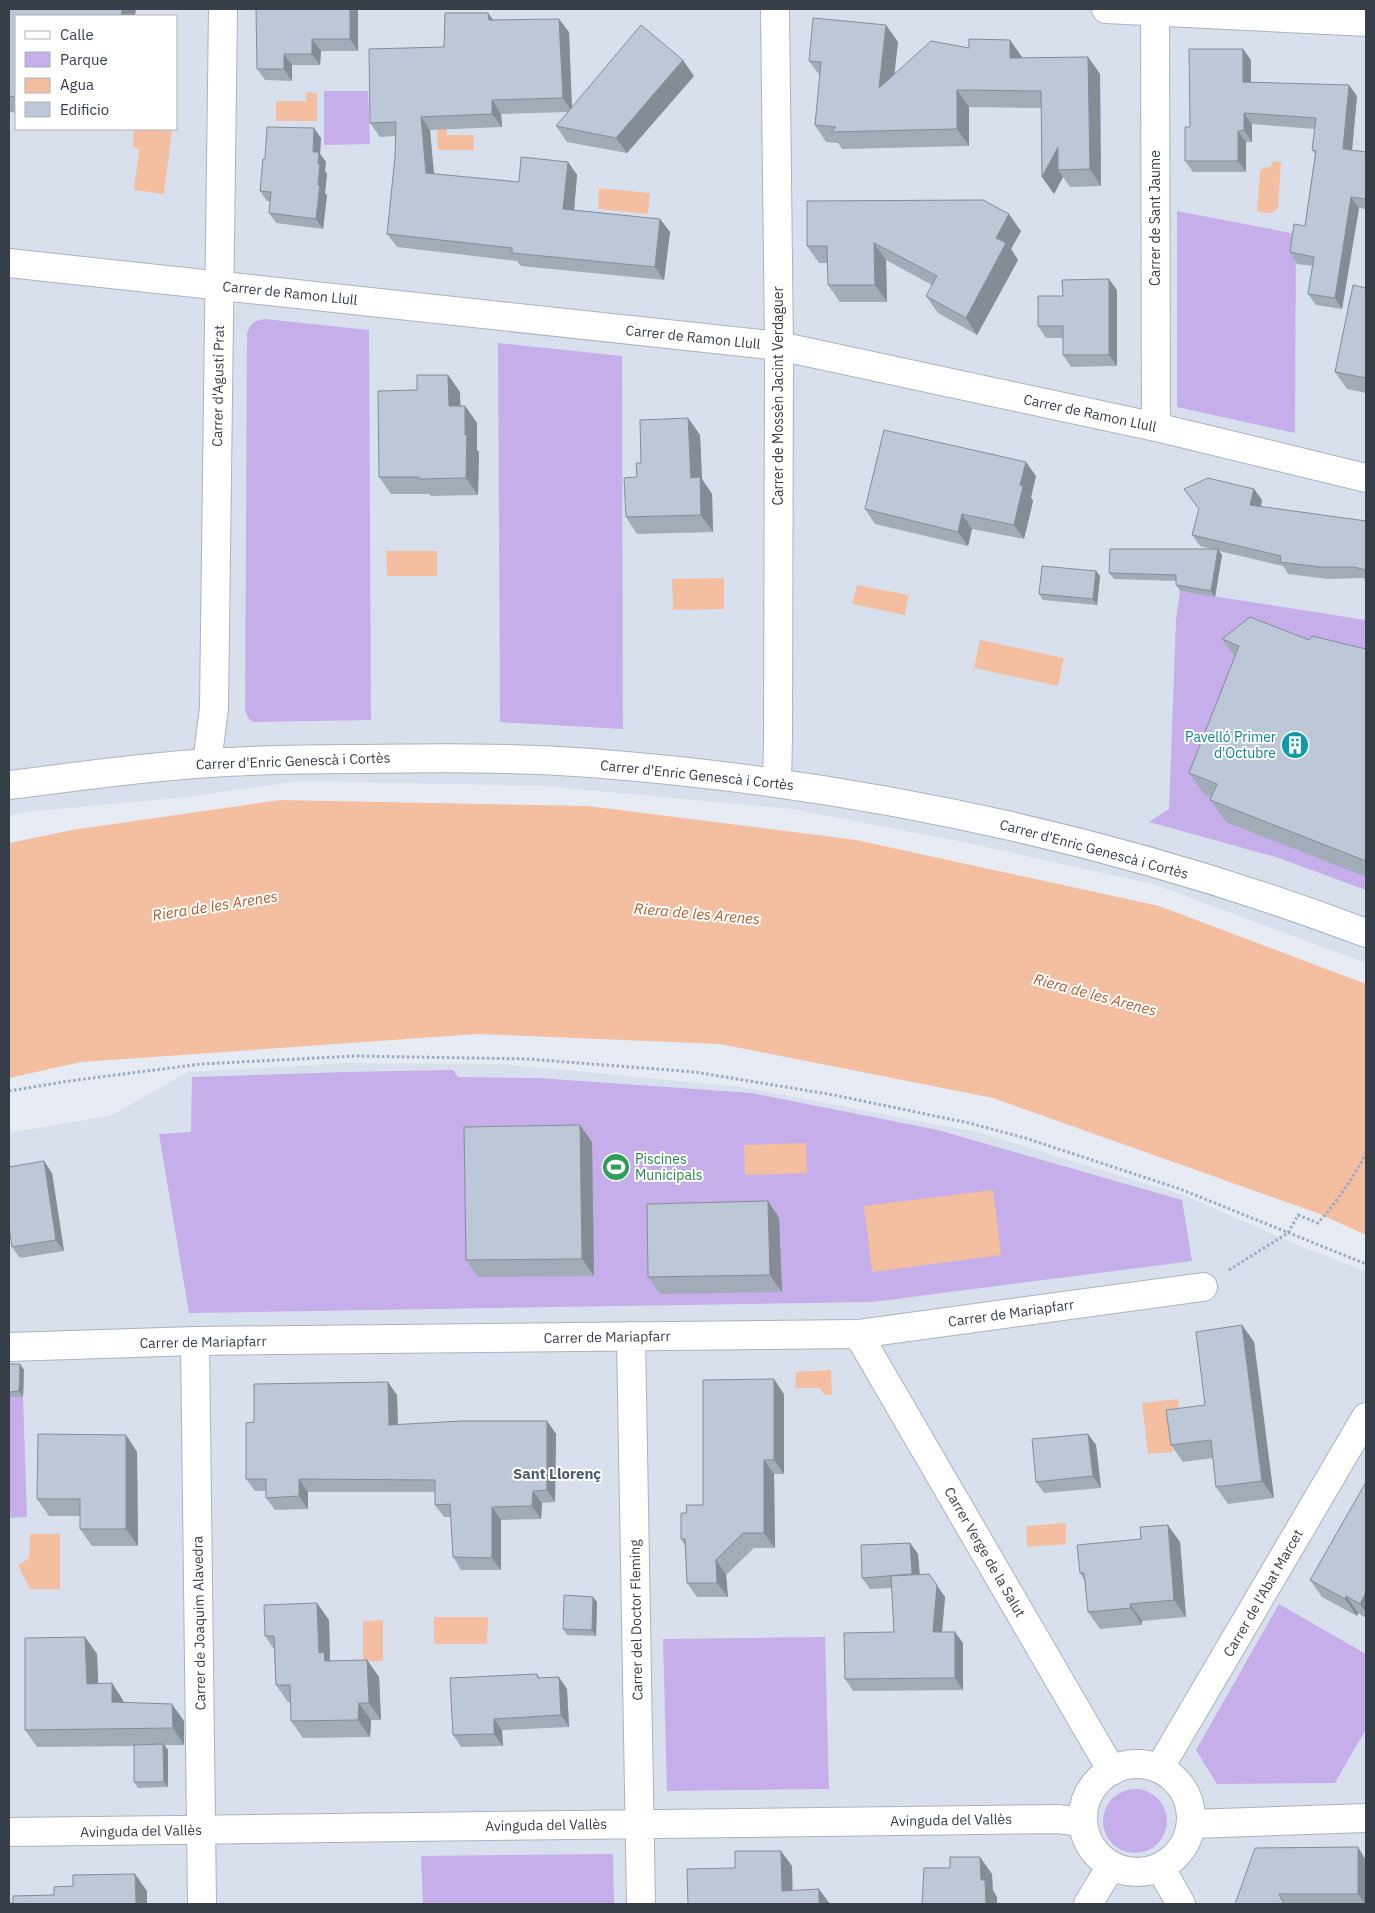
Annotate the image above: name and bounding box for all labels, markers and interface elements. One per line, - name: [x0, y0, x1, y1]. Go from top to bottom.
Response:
- legend: [15, 15, 178, 130]
- text: Calle: [60, 25, 94, 44]
- text: Parque: [60, 50, 108, 69]
- text: Agua: [60, 75, 94, 94]
- text: Edificio: [60, 100, 109, 119]
- street label: Carrer de Sant Jaume: [1146, 150, 1164, 286]
- street label: Carrer de Ramon Llull: [222, 277, 359, 309]
- street label: Carrer de Mossèn Jacint Verdaguer: [769, 286, 787, 506]
- street label: Carrer de Ramon Llull: [625, 321, 762, 353]
- street label: Carrer d'Agustí Prat: [208, 325, 228, 447]
- street label: Carrer de Ramon Llull: [1022, 390, 1158, 436]
- place label: Pavelló Primer d'Octubre: [1185, 728, 1276, 762]
- building icon: Pavelló Primer d'Octubre: [1280, 730, 1310, 760]
- street label: Carrer d'Enric Genescà i Cortès: [195, 749, 391, 773]
- street label: Carrer d'Enric Genescà i Cortès: [599, 756, 795, 794]
- street label: Carrer d'Enric Genescà i Cortès: [998, 815, 1191, 883]
- water label: Riera de les Arenes: [151, 886, 279, 925]
- water label: Riera de les Arenes: [633, 899, 761, 928]
- water label: Riera de les Arenes: [1032, 969, 1159, 1020]
- place label: Piscines Municipals: [635, 1150, 703, 1184]
- sports icon: Piscines Municipals: [601, 1152, 631, 1182]
- street label: Carrer de Mariapfarr: [947, 1295, 1075, 1331]
- street label: Carrer de Mariapfarr: [543, 1327, 671, 1347]
- street label: Carrer de Mariapfarr: [139, 1332, 267, 1352]
- district label: Sant Llorenç: [513, 1464, 601, 1483]
- street label: Carrer Verge de la Salut: [940, 1484, 1030, 1620]
- street label: Carrer de l'Abat Marcet: [1219, 1526, 1307, 1660]
- street label: Carrer de Joaquim Alavedra: [188, 1535, 210, 1710]
- street label: Carrer del Doctor Fleming: [626, 1539, 646, 1701]
- street label: Avinguda del Vallès: [890, 1810, 1012, 1830]
- street label: Avinguda del Vallès: [485, 1815, 607, 1835]
- street label: Avinguda del Vallès: [80, 1821, 202, 1841]

